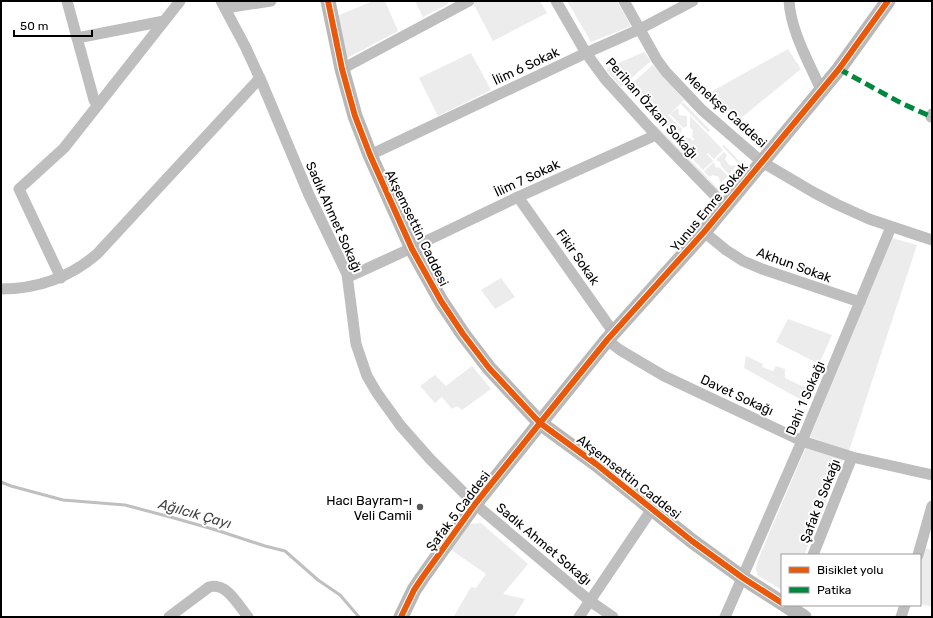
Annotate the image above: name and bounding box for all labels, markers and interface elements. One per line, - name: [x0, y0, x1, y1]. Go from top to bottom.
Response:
- scale bar: [14, 12, 92, 38]
- text: 50 m: [20, 19, 48, 33]
- street label: İlim 6 Sokak: [490, 44, 562, 88]
- street label: Perihan Özkan Sokağı: [602, 55, 701, 162]
- street label: Menekşe Caddesi: [682, 69, 770, 151]
- street label: İlim 7 Sokak: [492, 156, 562, 200]
- street label: Sadık Ahmet Sokağı: [302, 159, 365, 275]
- street label: Yunus Emre Sokak: [667, 159, 751, 255]
- street label: Akşemsettin Caddesi: [382, 167, 452, 289]
- street label: Fikir Sokak: [553, 226, 603, 288]
- street label: Akhun Sokak: [755, 245, 834, 286]
- street label: Dahi 1 Sokağı: [783, 359, 828, 438]
- street label: Davet Sokağı: [698, 372, 776, 419]
- street label: Akşemsettin Caddesi: [574, 432, 684, 522]
- street label: Şafak 8 Sokağı: [797, 457, 844, 545]
- street label: Şafak 5 Caddesi: [423, 468, 493, 554]
- place label: Hacı Bayram-ı Veli Camii: [326, 493, 412, 523]
- water label: Ağılcık Çayı: [156, 495, 233, 532]
- street label: Sadık Ahmet Sokağı: [493, 500, 595, 589]
- marker: Hacı Bayram-ı Veli Camii: [415, 502, 425, 512]
- legend: [781, 554, 921, 606]
- text: Bisiklet yolu: [817, 563, 883, 577]
- text: Patika: [817, 583, 851, 597]

